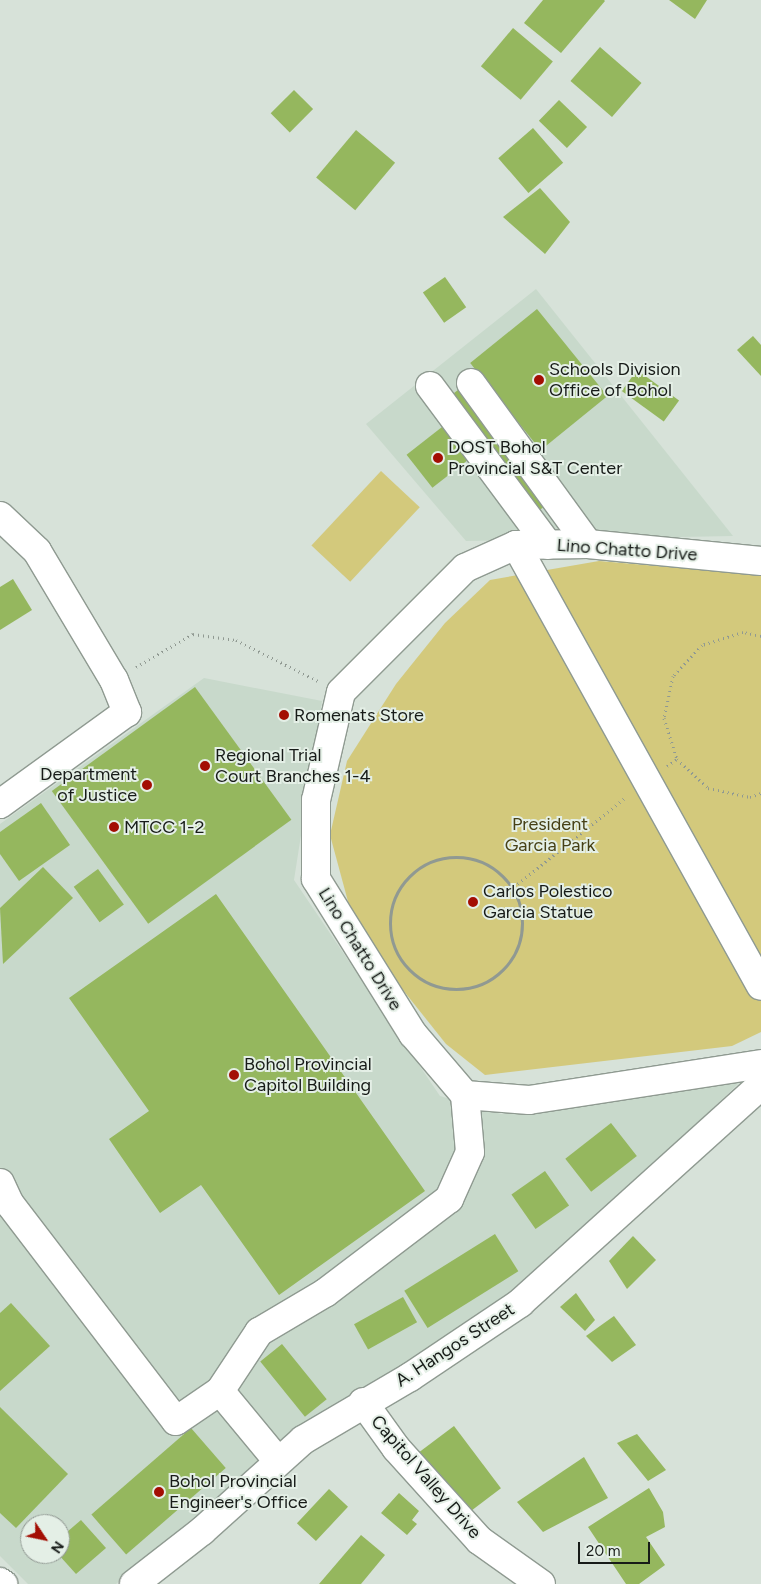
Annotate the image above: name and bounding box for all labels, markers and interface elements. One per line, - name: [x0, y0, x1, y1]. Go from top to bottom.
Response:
- place label: Schools Division Office of Bohol: [549, 359, 681, 402]
- marker: Schools Division Office of Bohol: [533, 374, 545, 386]
- place label: DOST Bohol Provincial S&T Center: [448, 437, 622, 479]
- marker: DOST Bohol Provincial S&T Center: [432, 452, 444, 464]
- street label: Lino Chatto Drive: [556, 534, 698, 566]
- place label: Romenats Store: [294, 704, 424, 726]
- marker: Romenats Store: [278, 709, 290, 721]
- place label: Regional Trial Court Branches 1-4: [215, 745, 371, 788]
- marker: Regional Trial Court Branches 1-4: [199, 760, 211, 772]
- place label: Department of Justice: [40, 764, 137, 806]
- marker: Department of Justice: [141, 779, 153, 791]
- park label: President Garcia Park: [505, 814, 595, 856]
- place label: MTCC 1-2: [124, 816, 205, 838]
- marker: MTCC 1-2: [108, 821, 120, 833]
- place label: Carlos Polestico Garcia Statue: [483, 881, 612, 924]
- street label: Lino Chatto Drive: [314, 884, 406, 1014]
- marker: Carlos Polestico Garcia Statue: [467, 896, 479, 908]
- place label: Bohol Provincial Capitol Building: [244, 1054, 372, 1096]
- marker: Bohol Provincial Capitol Building: [228, 1069, 240, 1081]
- street label: A. Hangos Street: [392, 1299, 518, 1391]
- street label: Capitol Valley Drive: [366, 1411, 486, 1543]
- place label: Bohol Provincial Engineer's Office: [169, 1471, 308, 1514]
- marker: Bohol Provincial Engineer's Office: [153, 1486, 165, 1498]
- north arrow: [20, 1514, 70, 1564]
- scale bar: [581, 1532, 654, 1564]
- text: N: [47, 1538, 67, 1556]
- text: 20 m: [586, 1542, 620, 1560]

